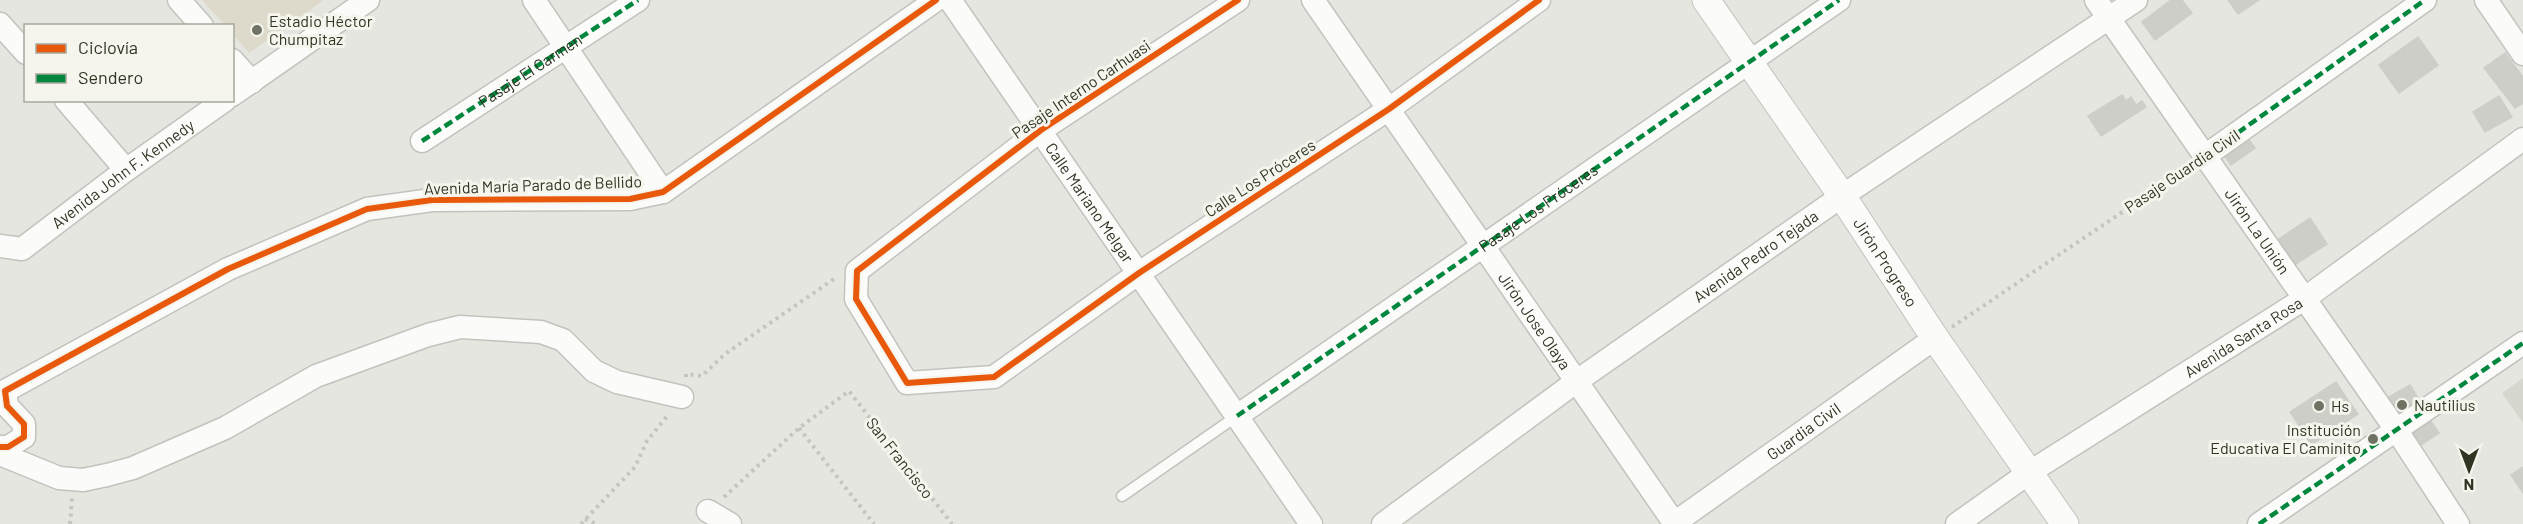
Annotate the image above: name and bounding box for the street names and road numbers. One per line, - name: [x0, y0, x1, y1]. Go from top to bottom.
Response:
- street label: Pasaje El Carmen: [474, 29, 585, 111]
- street label: Pasaje Interno Carhuasi: [1008, 35, 1154, 142]
- street label: Avenida John F. Kennedy: [48, 115, 198, 232]
- street label: Pasaje Guardia Civil: [2121, 125, 2243, 216]
- street label: Calle Los Próceres: [1201, 135, 1319, 220]
- street label: Calle Mariano Melgar: [1042, 139, 1138, 266]
- street label: Pasaje Los Próceres: [1475, 160, 1601, 255]
- street label: Avenida María Parado de Bellido: [424, 171, 642, 198]
- street label: Jirón La Unión: [2221, 184, 2294, 277]
- street label: Avenida Pedro Tejada: [1689, 206, 1821, 306]
- street label: Jirón Progreso: [1850, 214, 1922, 310]
- street label: Jirón Jose Olaya: [1495, 268, 1575, 373]
- street label: Avenida Santa Rosa: [2181, 293, 2306, 381]
- street label: Guardia Civil: [1763, 398, 1844, 464]
- street label: San Francisco: [863, 413, 938, 502]

